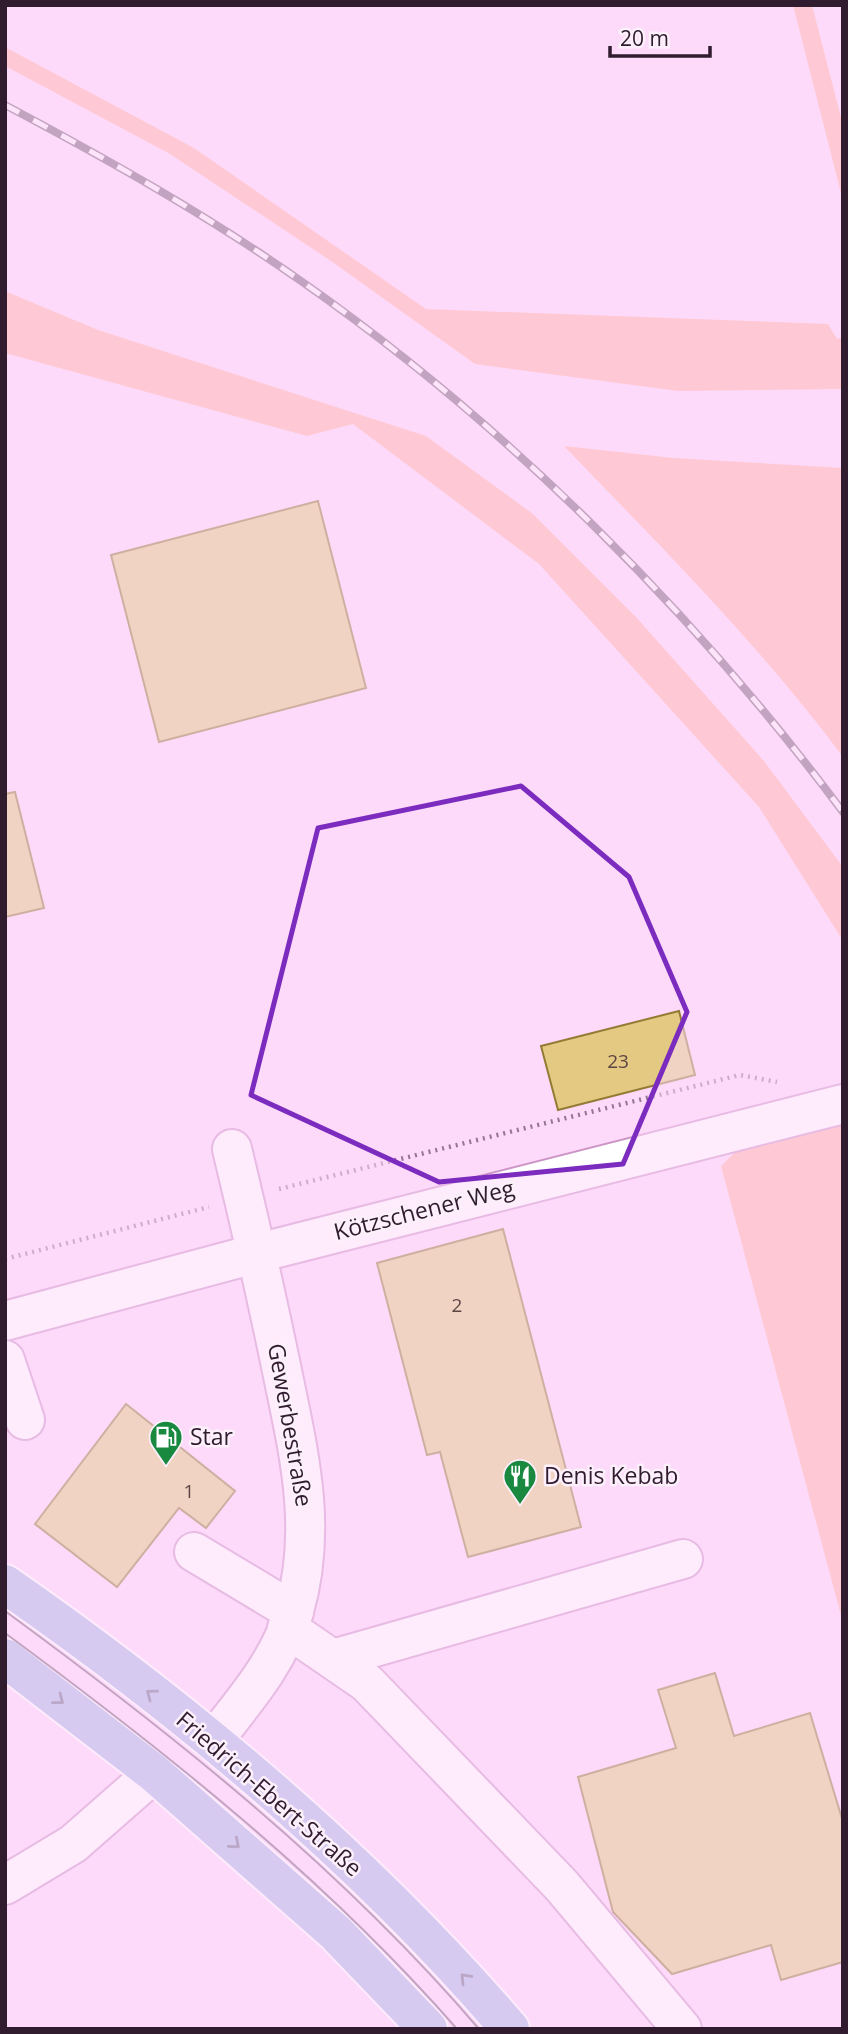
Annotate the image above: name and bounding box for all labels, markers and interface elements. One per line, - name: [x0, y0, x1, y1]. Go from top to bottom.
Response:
- scale bar: [610, 14, 710, 58]
- text: 20 m: [620, 24, 669, 52]
- house number: 23: [607, 1048, 629, 1074]
- street label: Kötzschener Weg: [330, 1171, 518, 1247]
- house number: 2: [452, 1292, 462, 1318]
- street label: Gewerbestraße: [261, 1341, 321, 1509]
- fuel station icon: Star: [147, 1418, 185, 1467]
- place label: Star: [190, 1420, 234, 1452]
- restaurant icon: Denis Kebab: [501, 1457, 539, 1506]
- place label: Denis Kebab: [544, 1459, 678, 1491]
- house number: 1: [184, 1478, 194, 1504]
- one-way arrow: [147, 1690, 159, 1702]
- one-way arrow: [52, 1691, 64, 1704]
- street label: Friedrich-Ebert-Straße: [170, 1703, 370, 1883]
- one-way arrow: [227, 1836, 240, 1848]
- one-way arrow: [460, 1973, 473, 1986]

